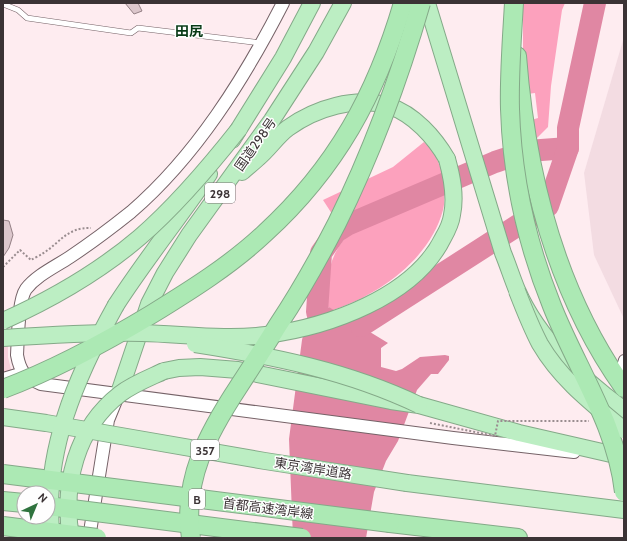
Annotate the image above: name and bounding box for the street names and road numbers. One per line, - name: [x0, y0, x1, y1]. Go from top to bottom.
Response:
- street label: 国道298号: [231, 114, 279, 174]
- road number: 298: [205, 183, 235, 203]
- road number: 357: [191, 440, 219, 460]
- street label: 東京湾岸道路: [273, 454, 353, 482]
- road number: B: [189, 489, 205, 509]
- street label: 首都高速湾岸線: [222, 495, 314, 521]

